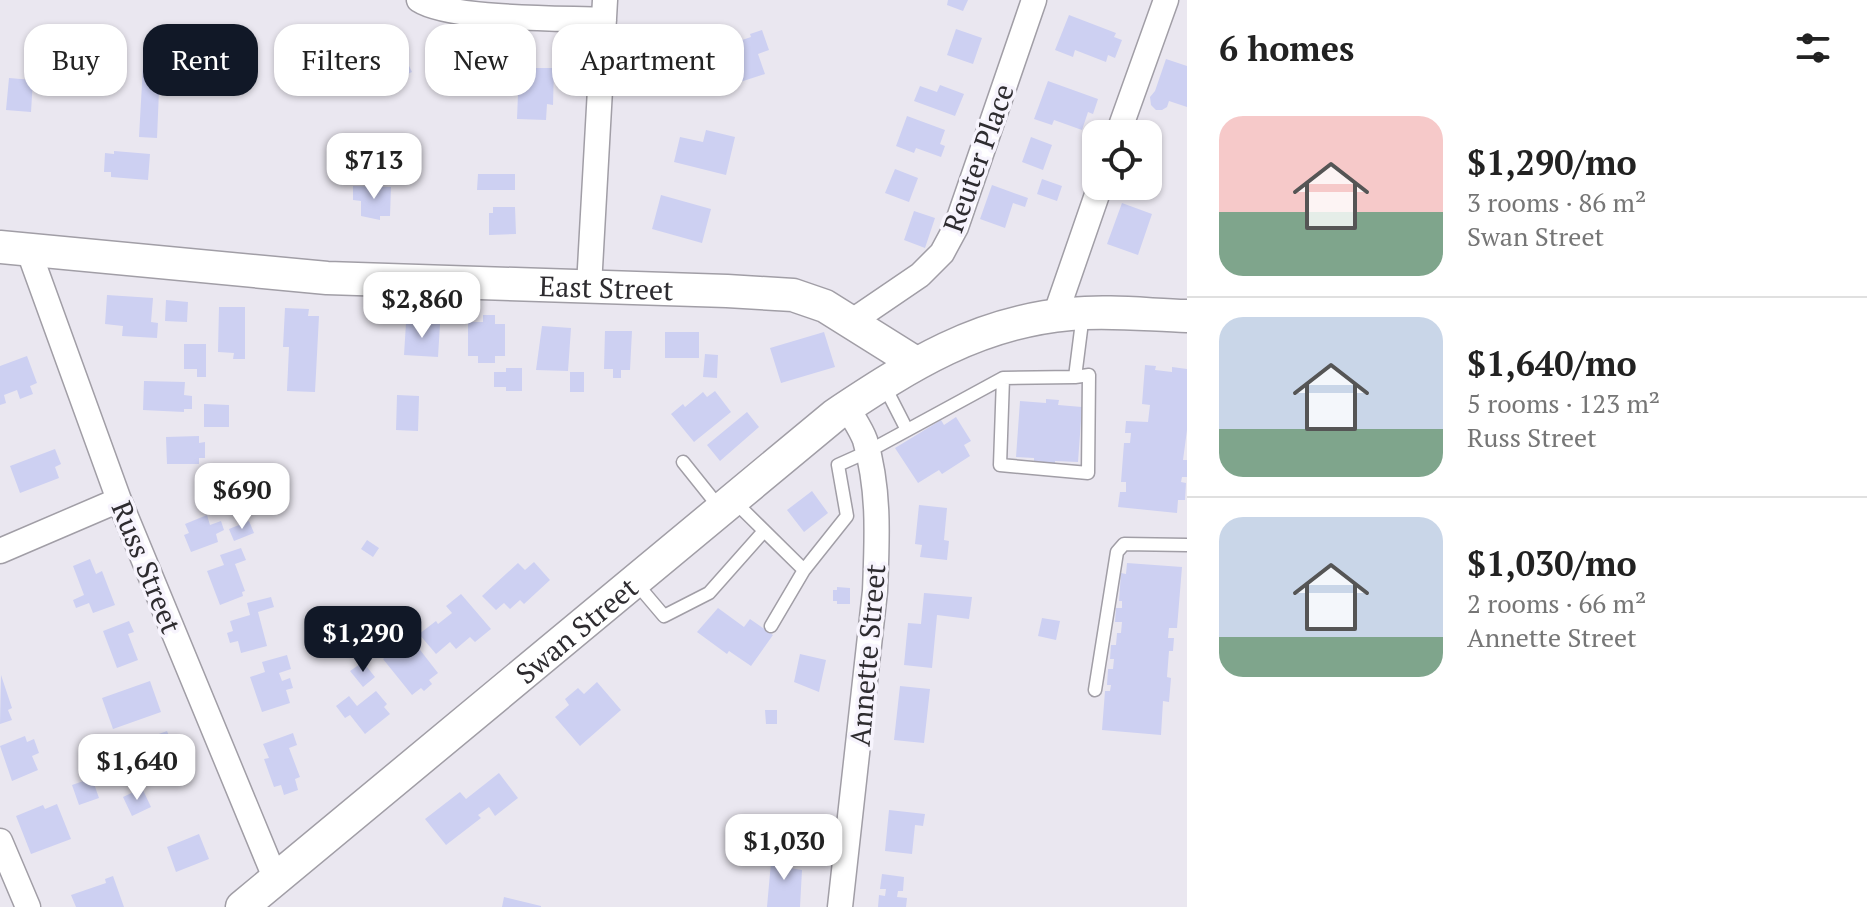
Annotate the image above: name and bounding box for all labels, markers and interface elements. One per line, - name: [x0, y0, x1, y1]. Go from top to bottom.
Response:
- chip: Buy: [24, 24, 127, 96]
- chip: Rent: [143, 24, 258, 96]
- chip: Filters: [274, 24, 409, 96]
- chip: New: [425, 24, 536, 96]
- chip: Apartment: [552, 24, 744, 96]
- text: 6 homes: [1219, 26, 1354, 71]
- icon: filters: [1791, 26, 1835, 70]
- street label: Reuter Place: [934, 79, 1022, 237]
- map controls: [1082, 120, 1162, 200]
- button: locate: [1082, 120, 1162, 200]
- pin: $713: [327, 133, 421, 201]
- text: $1,290/mo: [1467, 140, 1637, 185]
- text: $713: [345, 142, 403, 176]
- icon: home: [1283, 148, 1379, 244]
- text: 3 rooms · 86 m²: [1467, 185, 1646, 219]
- text: Swan Street: [1467, 219, 1604, 253]
- street label: East Street: [539, 266, 675, 308]
- pin: $2,860: [357, 272, 487, 340]
- text: $2,860: [381, 281, 463, 315]
- text: $1,640/mo: [1467, 341, 1637, 386]
- icon: home: [1283, 349, 1379, 445]
- text: 5 rooms · 123 m²: [1467, 386, 1660, 420]
- text: Russ Street: [1467, 420, 1597, 454]
- pin: $690: [195, 463, 289, 531]
- text: $690: [213, 472, 271, 506]
- street label: Russ Street: [104, 495, 191, 639]
- text: $1,030/mo: [1467, 541, 1637, 586]
- icon: home: [1283, 549, 1379, 645]
- street label: Annette Street: [841, 562, 893, 748]
- street label: Swan Street: [507, 568, 645, 691]
- text: 2 rooms · 66 m²: [1467, 586, 1646, 620]
- pin: $1,290: [298, 606, 428, 674]
- text: $1,290: [322, 615, 404, 649]
- text: Annette Street: [1467, 620, 1637, 654]
- pin: $1,640: [72, 734, 202, 802]
- text: $1,640: [96, 743, 178, 777]
- pin: $1,030: [719, 814, 849, 882]
- text: $1,030: [743, 823, 825, 857]

